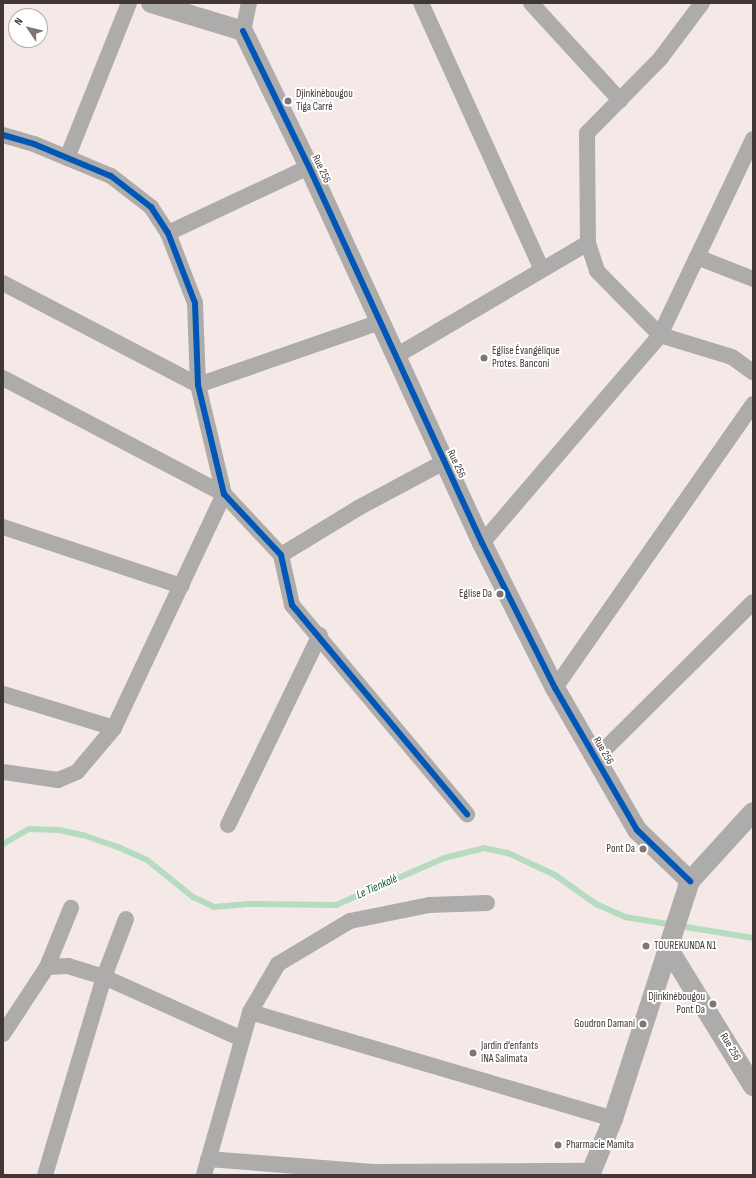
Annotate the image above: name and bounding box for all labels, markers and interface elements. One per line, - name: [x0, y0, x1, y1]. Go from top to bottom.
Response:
- north arrow: [8, 8, 48, 48]
- text: N: [12, 15, 26, 28]
- place label: Djinkinèbougou Tiga Carré: [296, 88, 353, 114]
- marker: Djinkinèbougou Tiga Carré: [283, 96, 293, 106]
- street label: Rue 256: [309, 153, 333, 185]
- place label: Eglise Évangélique Protes. Banconi: [492, 345, 560, 371]
- marker: Eglise Évangélique Protes. Banconi: [479, 353, 489, 363]
- street label: Rue 256: [444, 448, 468, 480]
- place label: Eglise Da: [459, 587, 492, 601]
- marker: Eglise Da: [495, 589, 505, 599]
- street label: Rue 256: [590, 735, 616, 767]
- place label: Pont Da: [606, 842, 635, 856]
- marker: Pont Da: [638, 844, 648, 854]
- water label: Le Tienkolé: [354, 872, 400, 902]
- place label: TOUREKUNDA N1: [654, 939, 716, 953]
- marker: TOUREKUNDA N1: [641, 941, 651, 951]
- place label: Djinkinèbougou Pont Da: [648, 991, 705, 1017]
- marker: Djinkinèbougou Pont Da: [708, 999, 718, 1009]
- place label: Goudron Damani: [574, 1017, 635, 1031]
- marker: Goudron Damani: [638, 1019, 648, 1029]
- street label: Rue 256: [717, 1031, 743, 1063]
- place label: Jardin d'enfants INA Salimata: [481, 1040, 538, 1066]
- marker: Jardin d'enfants INA Salimata: [468, 1048, 478, 1058]
- place label: Pharmacie Mamita: [566, 1138, 634, 1152]
- marker: Pharmacie Mamita: [553, 1140, 563, 1150]

